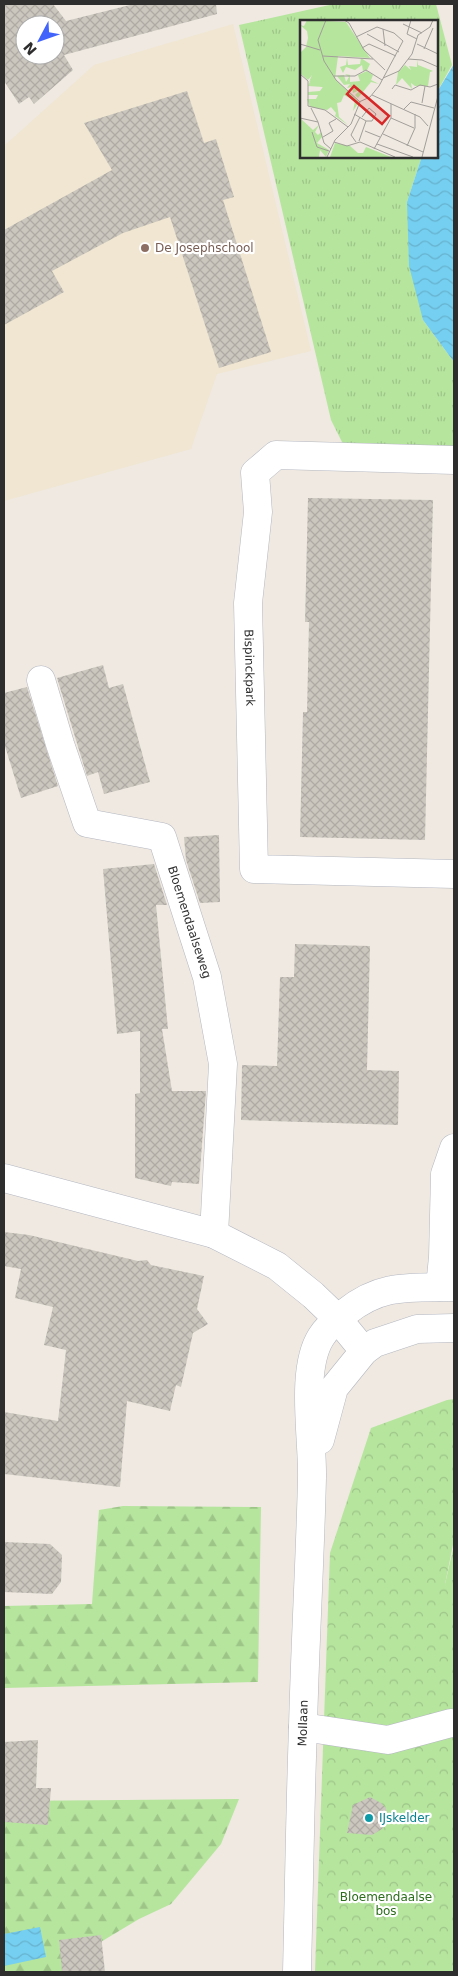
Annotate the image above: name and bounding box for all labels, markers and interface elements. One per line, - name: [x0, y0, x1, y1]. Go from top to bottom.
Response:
- north arrow: [15, 15, 65, 65]
- inset map: [300, 20, 438, 158]
- text: N: [20, 39, 40, 58]
- place label: De Josephschool: [155, 241, 254, 255]
- marker: De Josephschool: [139, 242, 151, 254]
- street label: Bispinckpark: [242, 629, 257, 706]
- street label: Bloemendaalseweg: [165, 864, 214, 980]
- street label: Mollaan: [295, 1700, 311, 1747]
- place label: IJskelder: [379, 1811, 430, 1825]
- marker: IJskelder: [363, 1812, 375, 1824]
- park label: Bloemendaalse bos: [340, 1890, 432, 1918]

